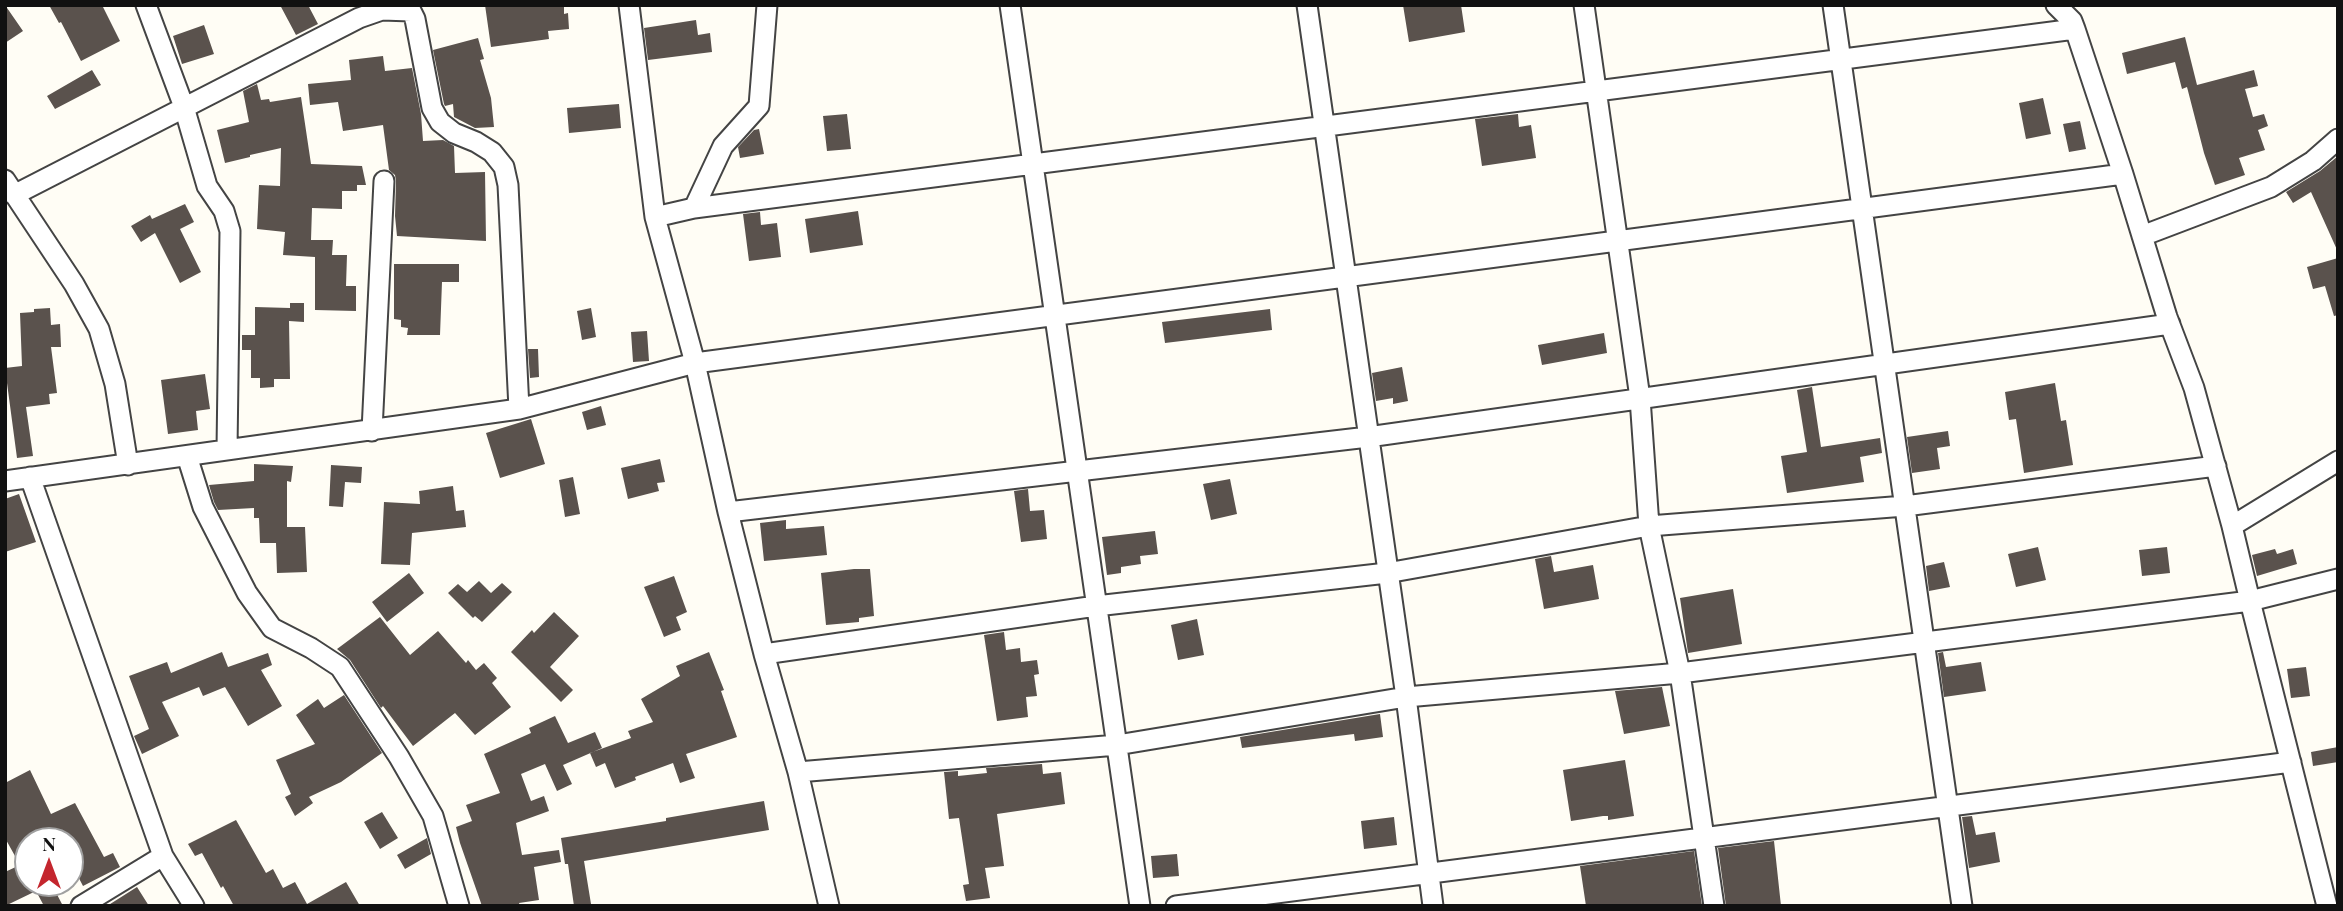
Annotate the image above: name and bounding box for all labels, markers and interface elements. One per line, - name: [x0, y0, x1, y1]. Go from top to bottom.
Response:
- north arrow: [14, 827, 84, 897]
- text: N: [42, 830, 56, 856]

